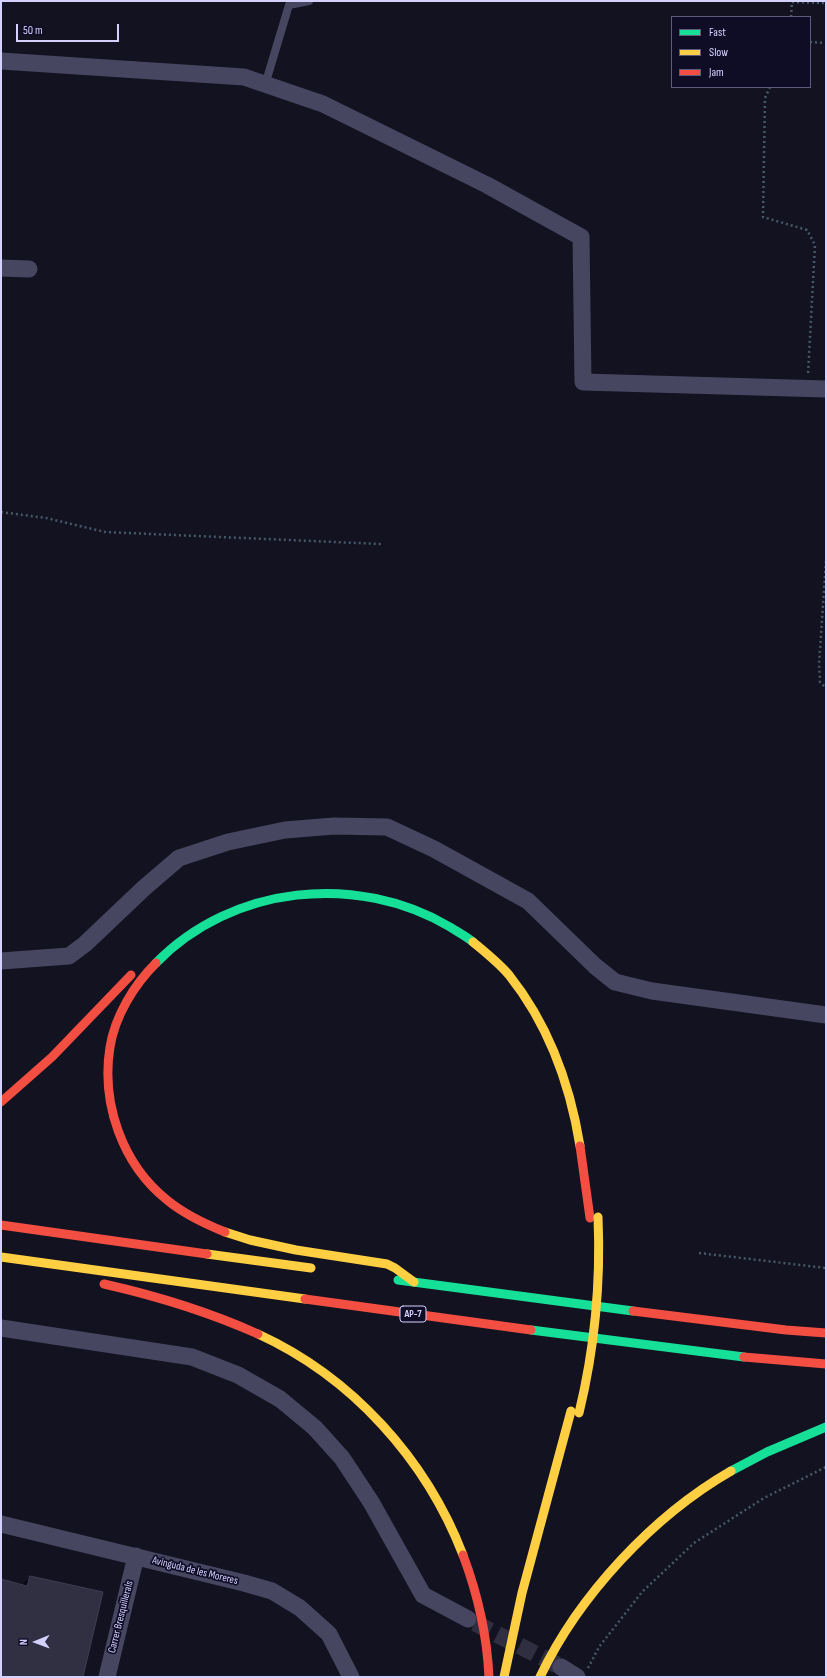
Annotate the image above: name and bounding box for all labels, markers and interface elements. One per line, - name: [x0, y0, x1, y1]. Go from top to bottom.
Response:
- scale bar: [18, 16, 121, 42]
- legend: [671, 16, 811, 88]
- text: 50 m: [23, 23, 43, 38]
- text: Fast: [709, 25, 726, 40]
- text: Slow: [709, 45, 728, 60]
- text: Jam: [709, 65, 724, 80]
- road number: AP-7: [400, 1306, 426, 1322]
- street label: Avinguda de les Moreres: [151, 1554, 239, 1588]
- street label: Carrer Bresquillerals: [106, 1579, 136, 1655]
- north arrow: [16, 1622, 56, 1662]
- text: N: [17, 1639, 30, 1645]

